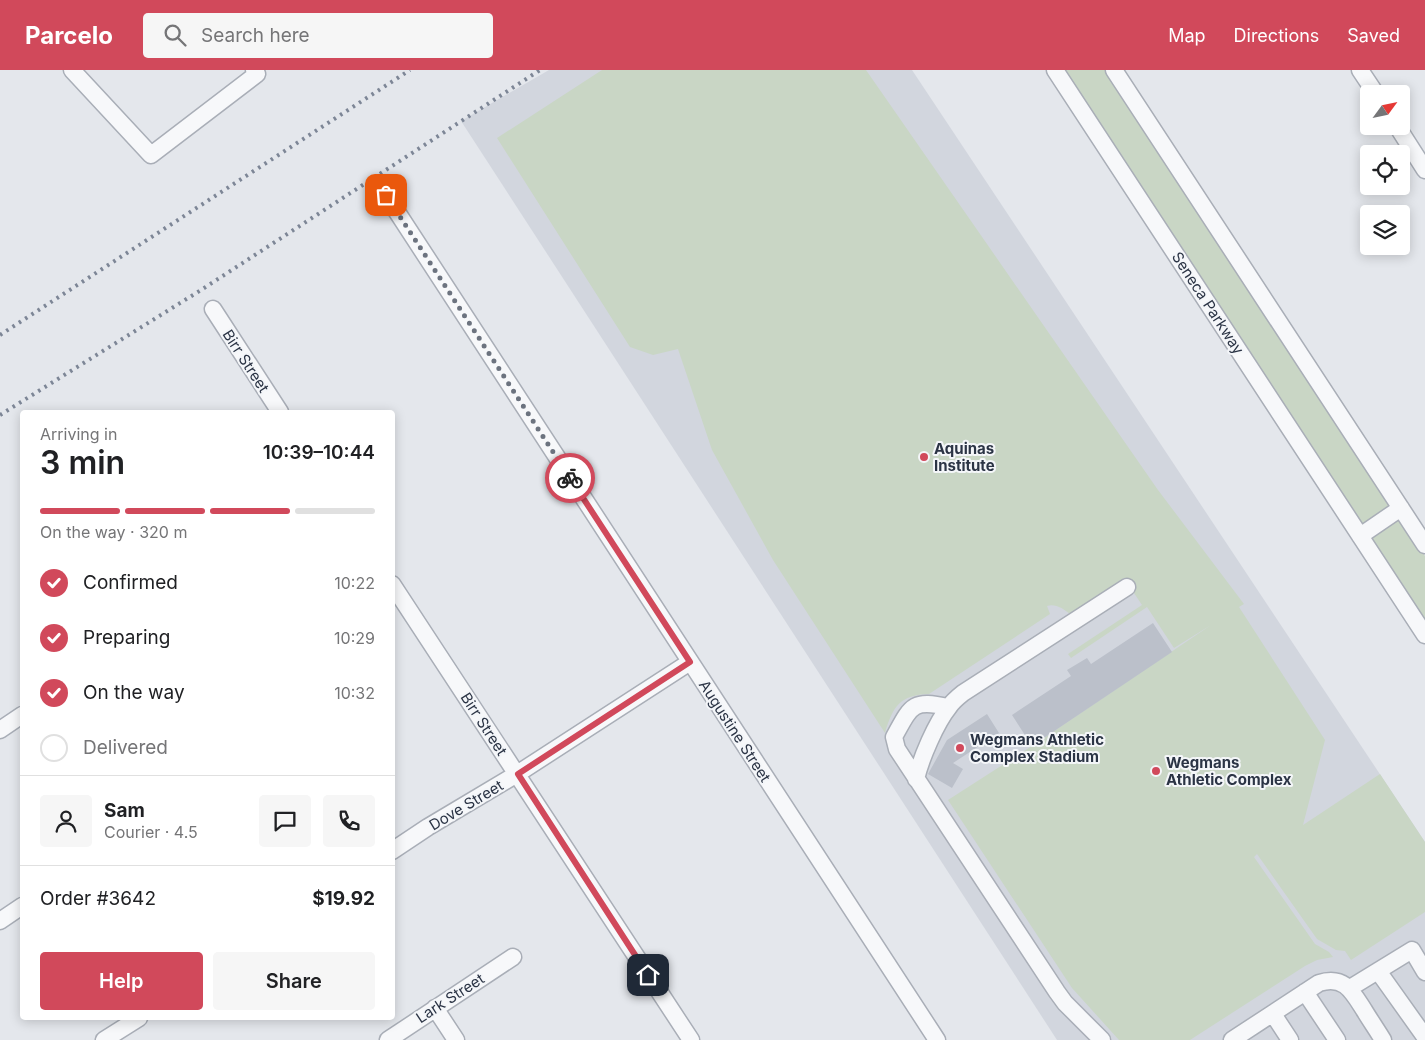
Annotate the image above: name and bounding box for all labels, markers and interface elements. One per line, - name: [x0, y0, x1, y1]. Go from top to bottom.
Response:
- search box: [143, 13, 493, 58]
- text: Parcelo: [25, 21, 113, 50]
- icon: search: [161, 21, 189, 49]
- text: Search here: [201, 24, 310, 47]
- text: Map: [1168, 25, 1206, 46]
- text: Directions: [1234, 25, 1319, 46]
- text: Saved: [1347, 25, 1400, 46]
- north arrow: [1360, 85, 1410, 135]
- map controls: [1360, 85, 1410, 255]
- button: locate: [1360, 145, 1410, 195]
- pin: [365, 174, 407, 216]
- icon: bag: [372, 181, 400, 209]
- button: layers: [1360, 205, 1410, 255]
- street label: Seneca Parkway: [1168, 248, 1249, 358]
- street label: Birr Street: [219, 326, 273, 396]
- text: Arriving in: [40, 424, 117, 444]
- place label: Aquinas Institute: [934, 439, 995, 475]
- text: 10:39–10:44: [263, 441, 375, 464]
- text: 3 min: [40, 443, 125, 482]
- marker: Aquinas Institute: [918, 451, 930, 463]
- courier: [545, 453, 595, 503]
- icon: bike: [556, 464, 584, 492]
- text: On the way · 320 m: [40, 522, 187, 542]
- icon: check: [40, 569, 68, 597]
- text: Confirmed: [83, 571, 178, 594]
- text: 10:22: [334, 573, 375, 593]
- icon: check: [40, 624, 68, 652]
- text: Preparing: [83, 626, 170, 649]
- text: 10:29: [334, 628, 375, 648]
- street label: Augustine Street: [695, 676, 775, 786]
- icon: check: [40, 679, 68, 707]
- text: On the way: [83, 681, 185, 704]
- text: 10:32: [334, 683, 375, 703]
- street label: Birr Street: [457, 689, 511, 759]
- place label: Wegmans Athletic Complex Stadium: [970, 730, 1104, 766]
- text: Delivered: [83, 736, 168, 759]
- marker: Wegmans Athletic Complex Stadium: [954, 742, 966, 754]
- place label: Wegmans Athletic Complex: [1166, 753, 1292, 789]
- marker: Wegmans Athletic Complex: [1150, 765, 1162, 777]
- street label: Dove Street: [426, 775, 507, 835]
- button: person: [40, 795, 92, 847]
- button: chat: [259, 795, 311, 847]
- button: phone: [323, 795, 375, 847]
- text: Sam: [104, 799, 145, 822]
- text: Courier · 4.5: [104, 822, 198, 842]
- text: Order #3642: [40, 887, 156, 910]
- text: $19.92: [312, 887, 375, 910]
- button: Help: [40, 952, 203, 1010]
- button: Share: [213, 952, 375, 1010]
- pin: [627, 954, 669, 996]
- icon: home: [634, 961, 662, 989]
- street label: Lark Street: [412, 969, 488, 1027]

